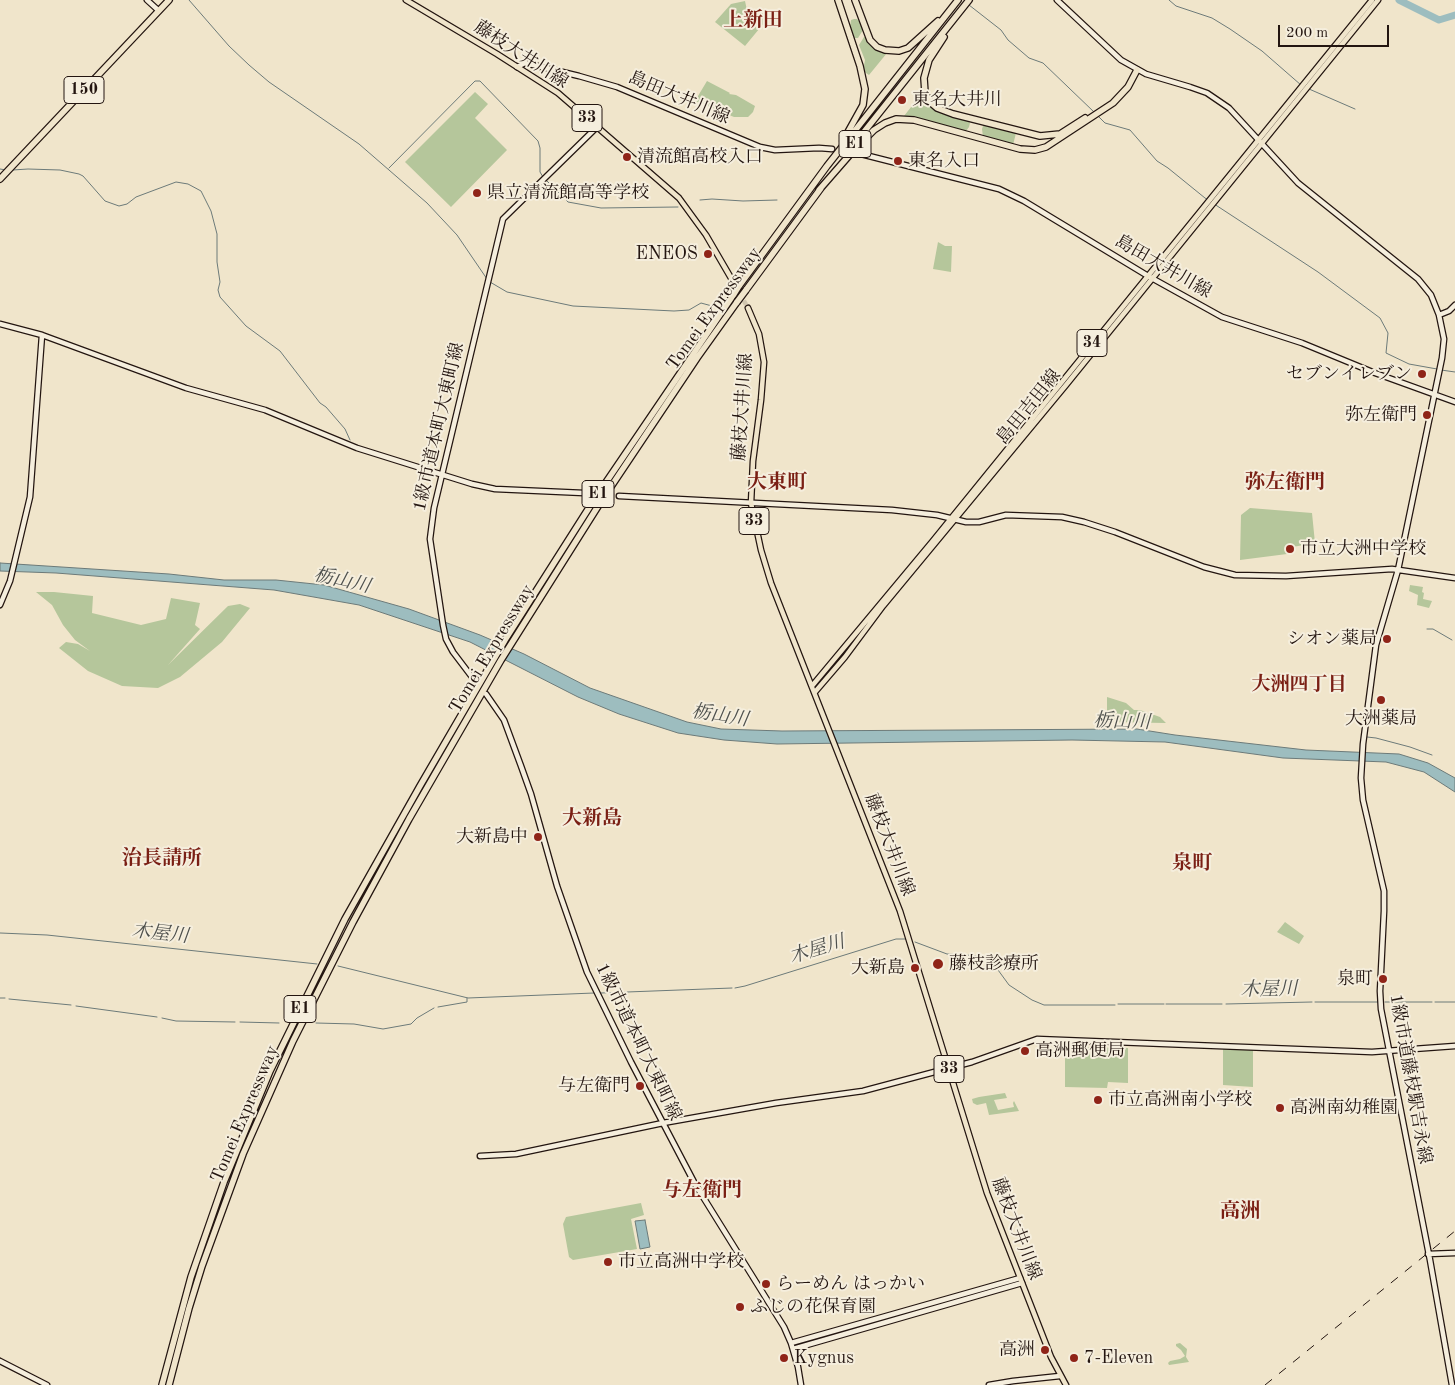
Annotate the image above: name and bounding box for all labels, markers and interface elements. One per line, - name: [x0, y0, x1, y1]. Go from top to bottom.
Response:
- district label: 上新田: [723, 9, 783, 33]
- scale bar: [1280, 15, 1391, 47]
- street label: 藤枝大井川線: [470, 17, 572, 93]
- text: 200 m: [1286, 26, 1328, 41]
- street label: 島田大井川線: [625, 67, 733, 129]
- road number: 150: [64, 76, 104, 104]
- place label: 東名大井川: [912, 89, 1002, 111]
- marker: 東名大井川: [896, 94, 908, 106]
- road number: 33: [572, 105, 602, 132]
- road number: E1: [839, 130, 871, 158]
- place label: 清流館高校入口: [637, 146, 763, 168]
- place label: 東名入口: [908, 150, 980, 172]
- marker: 清流館高校入口: [621, 151, 633, 163]
- marker: 東名入口: [892, 155, 904, 167]
- place label: 県立清流館高等学校: [487, 182, 649, 204]
- marker: 県立清流館高等学校: [471, 187, 483, 199]
- street label: 島田大井川線: [1111, 231, 1215, 303]
- place label: ENEOS: [636, 243, 698, 265]
- street label: Tomei Expressway: [662, 243, 766, 375]
- marker: ENEOS: [702, 248, 714, 260]
- road number: 34: [1077, 329, 1107, 356]
- street label: 1級市道本町大東町線: [409, 341, 469, 513]
- street label: 藤枝大井川線: [728, 352, 758, 462]
- place label: セブンイレブン: [1286, 363, 1412, 385]
- street label: 島田吉田線: [992, 365, 1066, 449]
- marker: セブンイレブン: [1416, 368, 1428, 380]
- place label: 弥左衛門: [1345, 404, 1417, 426]
- marker: 弥左衛門: [1421, 409, 1433, 421]
- district label: 大東町: [747, 471, 807, 495]
- district label: 弥左衛門: [1245, 471, 1325, 495]
- road number: E1: [582, 480, 614, 508]
- road number: 33: [739, 508, 769, 534]
- place label: 市立大洲中学校: [1300, 538, 1426, 560]
- marker: 市立大洲中学校: [1284, 543, 1296, 555]
- water label: 栃山川: [312, 563, 372, 599]
- street label: Tomei Expressway: [445, 580, 539, 718]
- place label: シオン薬局: [1287, 628, 1377, 650]
- marker: シオン薬局: [1381, 633, 1393, 645]
- district label: 大洲四丁目: [1252, 674, 1346, 696]
- marker: 大洲薬局: [1375, 694, 1387, 706]
- water label: 栃山川: [690, 700, 750, 732]
- place label: 大洲薬局: [1345, 708, 1417, 730]
- water label: 栃山川: [1093, 710, 1151, 734]
- street label: 藤枝大井川線: [860, 791, 918, 899]
- district label: 大新島: [562, 807, 622, 831]
- place label: 大新島中: [456, 826, 528, 848]
- marker: 大新島中: [532, 831, 544, 843]
- district label: 治長請所: [122, 847, 202, 871]
- district label: 泉町: [1172, 852, 1212, 876]
- water label: 木屋川: [130, 920, 190, 948]
- water label: 木屋川: [786, 931, 848, 969]
- place label: 藤枝診療所: [949, 953, 1039, 975]
- place label: 大新島: [851, 957, 905, 979]
- marker: 藤枝診療所: [931, 957, 945, 971]
- street label: 1級市道本町大東町線: [590, 960, 686, 1124]
- marker: 大新島: [909, 962, 921, 974]
- place label: 泉町: [1337, 968, 1373, 990]
- marker: 泉町: [1377, 973, 1389, 985]
- water label: 木屋川: [1240, 978, 1298, 1002]
- street label: 1級市道藤枝駅吉永線: [1384, 992, 1436, 1166]
- road number: E1: [284, 996, 316, 1022]
- place label: 高洲郵便局: [1035, 1040, 1125, 1062]
- street label: Tomei Expressway: [206, 1042, 284, 1186]
- marker: 高洲郵便局: [1019, 1045, 1031, 1057]
- road number: 33: [934, 1056, 964, 1082]
- place label: 与左衛門: [558, 1075, 630, 1097]
- marker: 与左衛門: [634, 1080, 646, 1092]
- place label: 市立高洲南小学校: [1108, 1089, 1252, 1111]
- marker: 市立高洲南小学校: [1092, 1094, 1104, 1106]
- place label: 高洲南幼稚園: [1290, 1097, 1398, 1119]
- marker: 高洲南幼稚園: [1274, 1102, 1286, 1114]
- street label: 藤枝大井川線: [987, 1175, 1045, 1283]
- district label: 与左衛門: [662, 1179, 742, 1203]
- district label: 高洲: [1220, 1200, 1260, 1224]
- place label: 市立高洲中学校: [618, 1251, 744, 1273]
- marker: 市立高洲中学校: [602, 1256, 614, 1268]
- place label: らーめん はっかい: [776, 1273, 925, 1295]
- marker: らーめん はっかい: [760, 1278, 772, 1290]
- place label: ふじの花保育園: [750, 1296, 876, 1318]
- marker: ふじの花保育園: [734, 1301, 746, 1313]
- place label: 高洲: [999, 1339, 1035, 1361]
- marker: 高洲: [1039, 1344, 1051, 1356]
- place label: Kygnus: [794, 1347, 854, 1369]
- place label: 7-Eleven: [1084, 1347, 1153, 1369]
- marker: Kygnus: [778, 1352, 790, 1364]
- marker: 7-Eleven: [1068, 1352, 1080, 1364]

